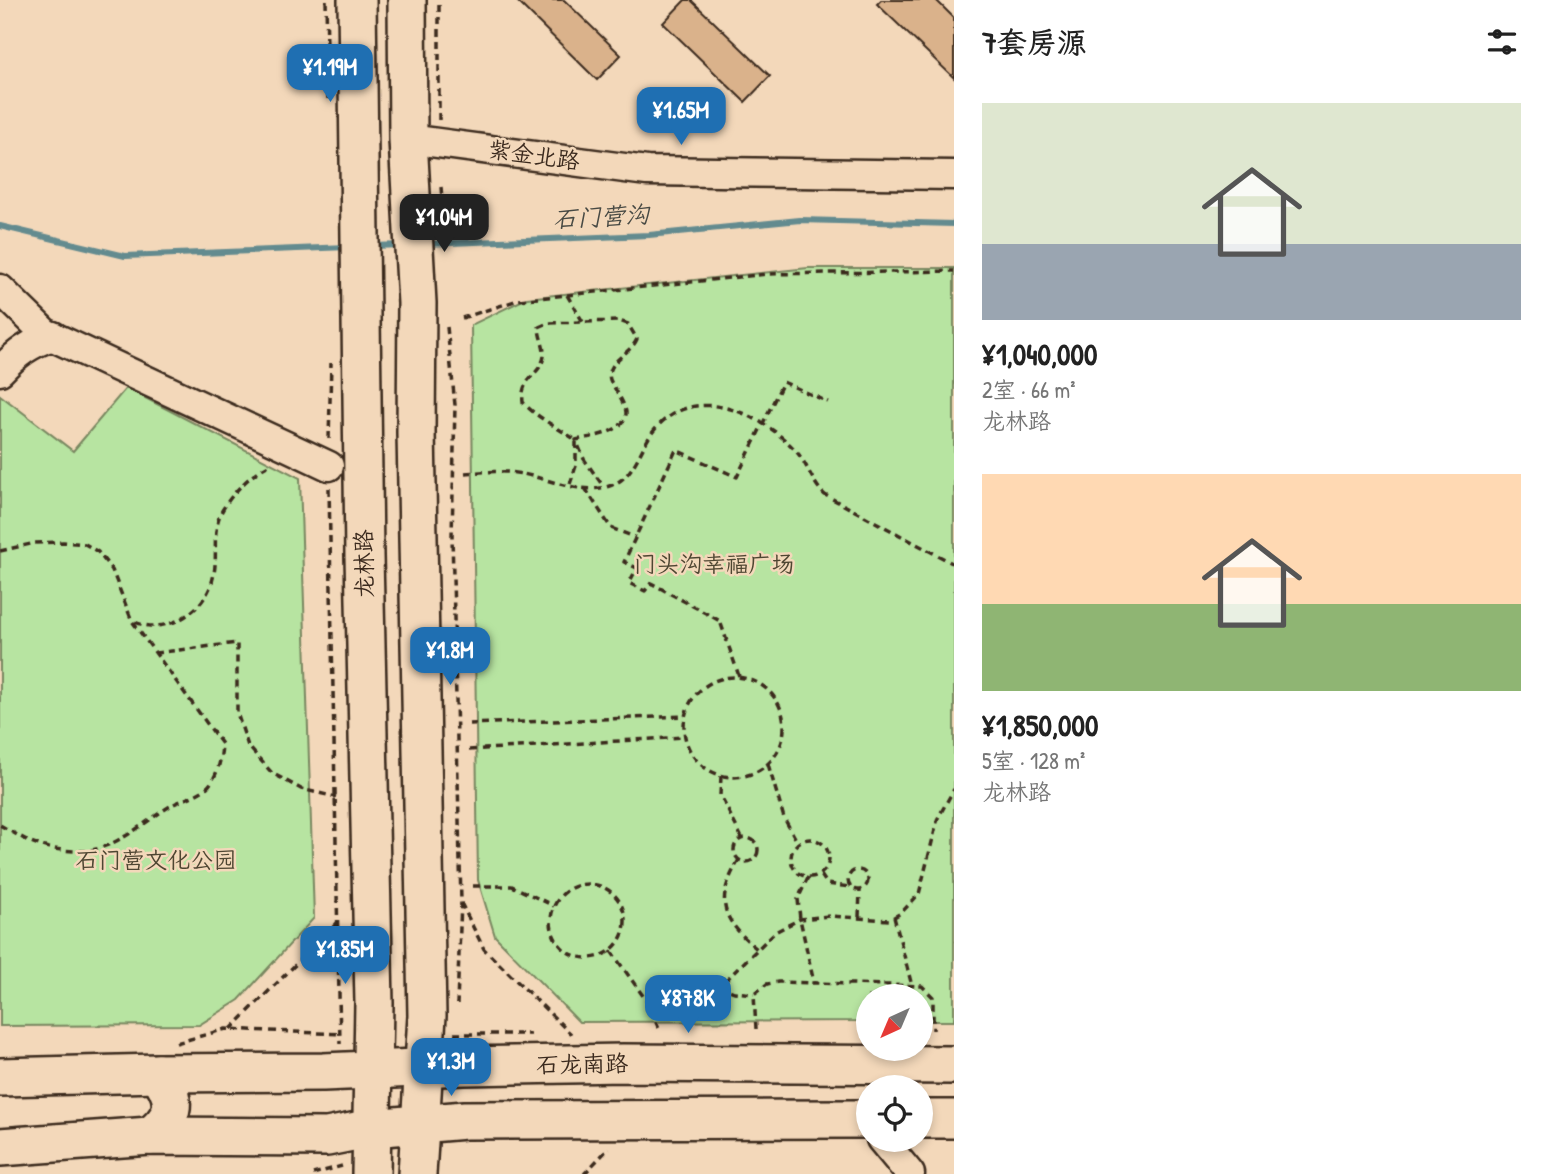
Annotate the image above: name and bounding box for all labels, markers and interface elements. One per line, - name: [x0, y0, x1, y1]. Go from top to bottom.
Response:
- text: 7套房源: [982, 22, 1087, 62]
- icon: filters: [1483, 23, 1521, 61]
- pin: ¥1.19M: [273, 44, 387, 104]
- text: ¥1.19M: [303, 51, 357, 82]
- pin: ¥1.65M: [624, 88, 738, 147]
- text: ¥1.65M: [653, 94, 709, 125]
- street label: 紫金北路: [486, 133, 582, 176]
- icon: home: [1189, 149, 1315, 275]
- pin: ¥1.04M: [387, 194, 501, 254]
- water label: 石门营沟: [552, 197, 652, 234]
- text: ¥1.04M: [416, 201, 472, 232]
- text: ¥1,040,000: [982, 334, 1097, 374]
- text: 2室 · 66 m²: [982, 374, 1076, 405]
- text: 龙林路: [982, 405, 1051, 436]
- icon: home: [1189, 520, 1315, 646]
- street label: 龙林路: [347, 529, 380, 599]
- park label: 门头沟幸福广场: [634, 548, 795, 579]
- pin: ¥1.8M: [401, 628, 499, 687]
- text: ¥1.8M: [426, 634, 474, 665]
- text: ¥1,850,000: [982, 705, 1098, 745]
- text: 5室 · 128 m²: [982, 745, 1085, 776]
- text: 龙林路: [982, 776, 1051, 807]
- park label: 石门营文化公园: [76, 844, 237, 875]
- pin: ¥1.85M: [288, 926, 402, 986]
- text: ¥1.85M: [316, 933, 374, 964]
- pin: ¥878K: [639, 976, 737, 1035]
- text: ¥878K: [661, 982, 715, 1013]
- north arrow: [856, 984, 933, 1060]
- map controls: [856, 984, 933, 1152]
- pin: ¥1.3M: [402, 1038, 500, 1098]
- text: ¥1.3M: [427, 1045, 475, 1076]
- street label: 石龙南路: [536, 1047, 628, 1080]
- button: locate: [856, 1075, 933, 1152]

